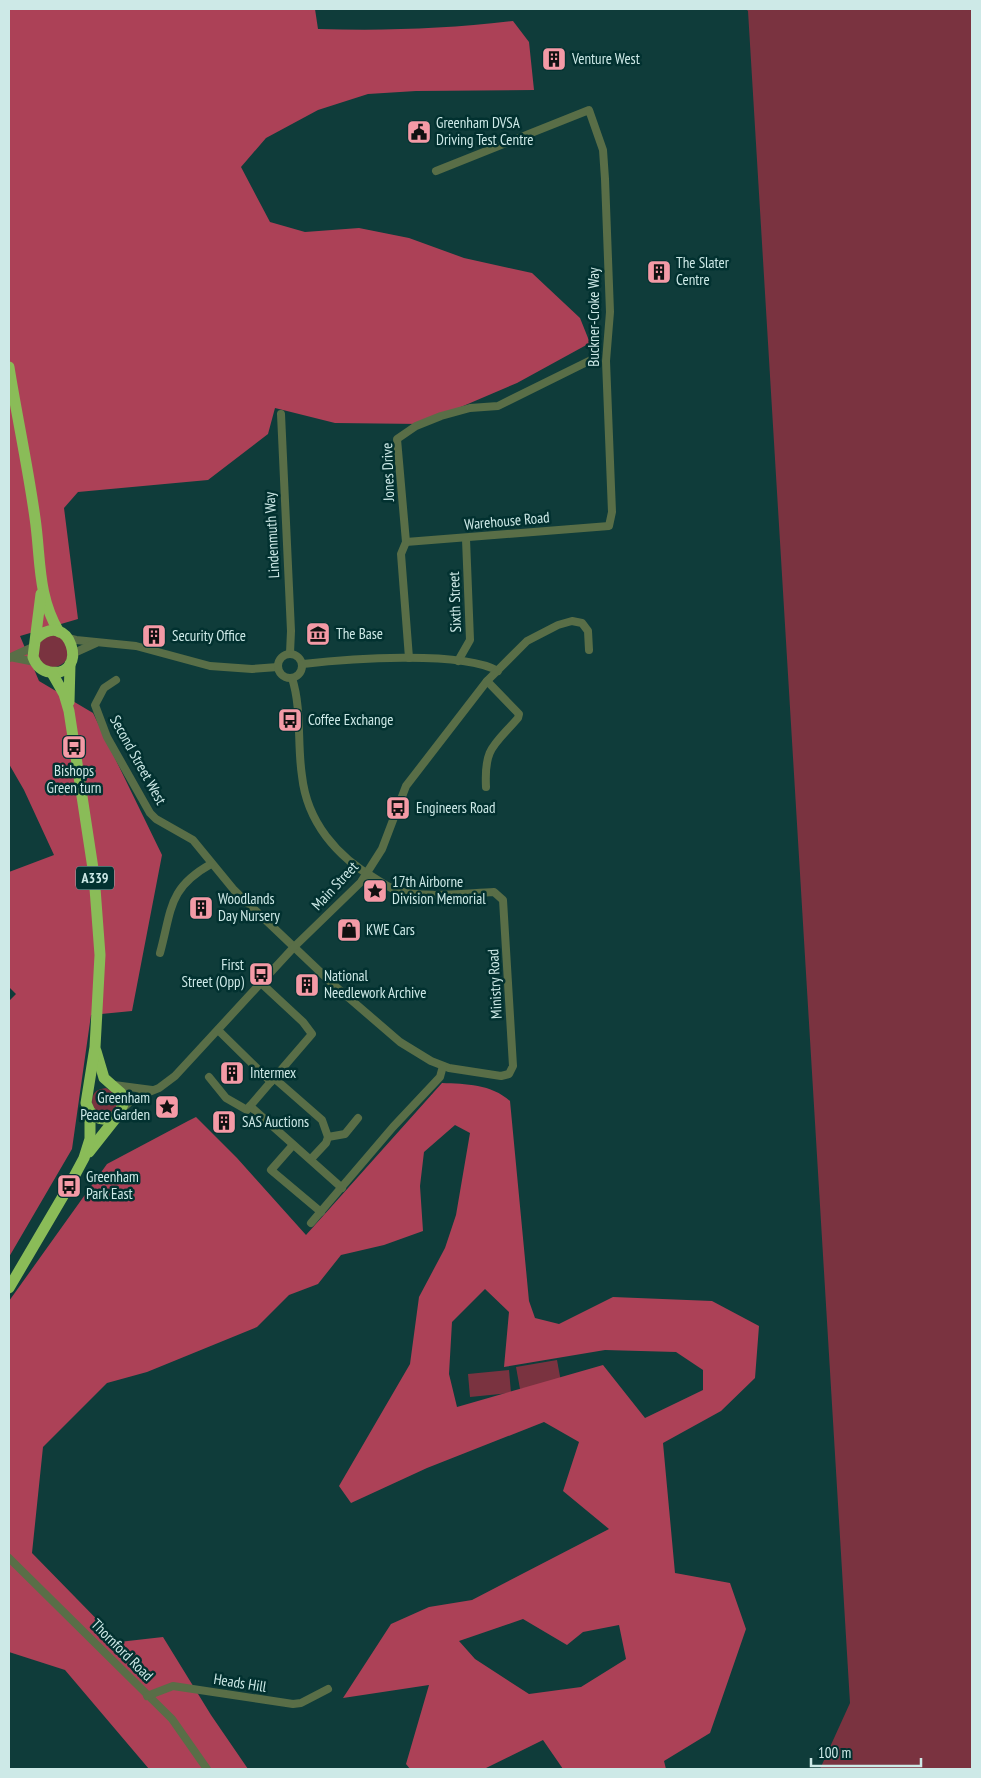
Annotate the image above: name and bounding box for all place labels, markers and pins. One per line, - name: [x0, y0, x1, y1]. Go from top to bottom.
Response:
- building icon: Venture West: [541, 46, 567, 72]
- place label: Venture West: [571, 49, 640, 68]
- place label: Greenham DVSA Driving Test Centre: [436, 113, 534, 149]
- public building icon: Greenham DVSA Driving Test Centre: [406, 119, 432, 145]
- place label: The Slater Centre: [676, 253, 730, 289]
- building icon: The Slater Centre: [646, 259, 672, 285]
- museum icon: The Base: [305, 621, 331, 647]
- building icon: Security Office: [141, 623, 167, 649]
- place label: The Base: [336, 624, 383, 643]
- place label: Security Office: [172, 626, 246, 645]
- bus stop icon: Coffee Exchange: [277, 707, 303, 733]
- place label: Coffee Exchange: [308, 710, 393, 729]
- bus stop icon: Bishops Green turn: [61, 734, 87, 760]
- place label: Bishops Green turn: [47, 761, 101, 797]
- bus stop icon: Engineers Road: [385, 795, 411, 821]
- place label: Engineers Road: [416, 798, 496, 817]
- place label: 17th Airborne Division Memorial: [392, 872, 486, 908]
- place icon: 17th Airborne Division Memorial: [362, 878, 388, 904]
- place label: Woodlands Day Nursery: [218, 889, 280, 925]
- building icon: Woodlands Day Nursery: [188, 895, 214, 921]
- shop icon: KWE Cars: [336, 917, 362, 943]
- place label: KWE Cars: [366, 920, 415, 939]
- place label: First Street (Opp): [181, 955, 244, 991]
- bus stop icon: First Street (Opp): [248, 961, 274, 987]
- place label: National Needlework Archive: [324, 966, 426, 1002]
- building icon: National Needlework Archive: [294, 972, 320, 998]
- building icon: Intermex: [219, 1060, 245, 1086]
- place label: Intermex: [250, 1063, 296, 1082]
- place label: Greenham Peace Garden: [80, 1088, 150, 1124]
- place icon: Greenham Peace Garden: [154, 1094, 180, 1120]
- building icon: SAS Auctions: [211, 1109, 237, 1135]
- place label: SAS Auctions: [242, 1112, 309, 1131]
- place label: Greenham Park East: [86, 1167, 139, 1203]
- bus stop icon: Greenham Park East: [56, 1173, 82, 1199]

